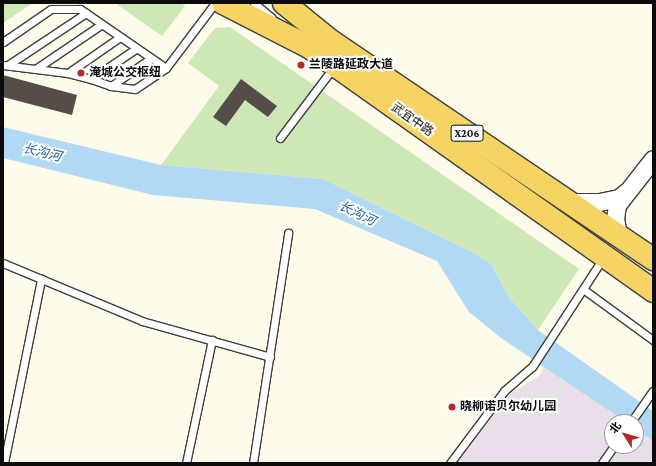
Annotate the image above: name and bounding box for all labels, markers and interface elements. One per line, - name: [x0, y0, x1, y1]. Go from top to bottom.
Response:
- place label: 兰陵路延政大道: [309, 58, 393, 72]
- marker: 兰陵路延政大道: [296, 60, 306, 70]
- place label: 淹城公交枢纽: [89, 66, 161, 80]
- marker: 淹城公交枢纽: [76, 68, 86, 78]
- street label: 武宜中路: [388, 100, 436, 140]
- road number: X206: [450, 124, 484, 142]
- water label: 长沟河: [21, 141, 63, 165]
- water label: 长沟河: [336, 198, 378, 230]
- place label: 晓柳诺贝尔幼儿园: [460, 400, 556, 414]
- marker: 晓柳诺贝尔幼儿园: [447, 402, 457, 412]
- north arrow: [604, 414, 644, 454]
- text: 北: [607, 419, 623, 435]

